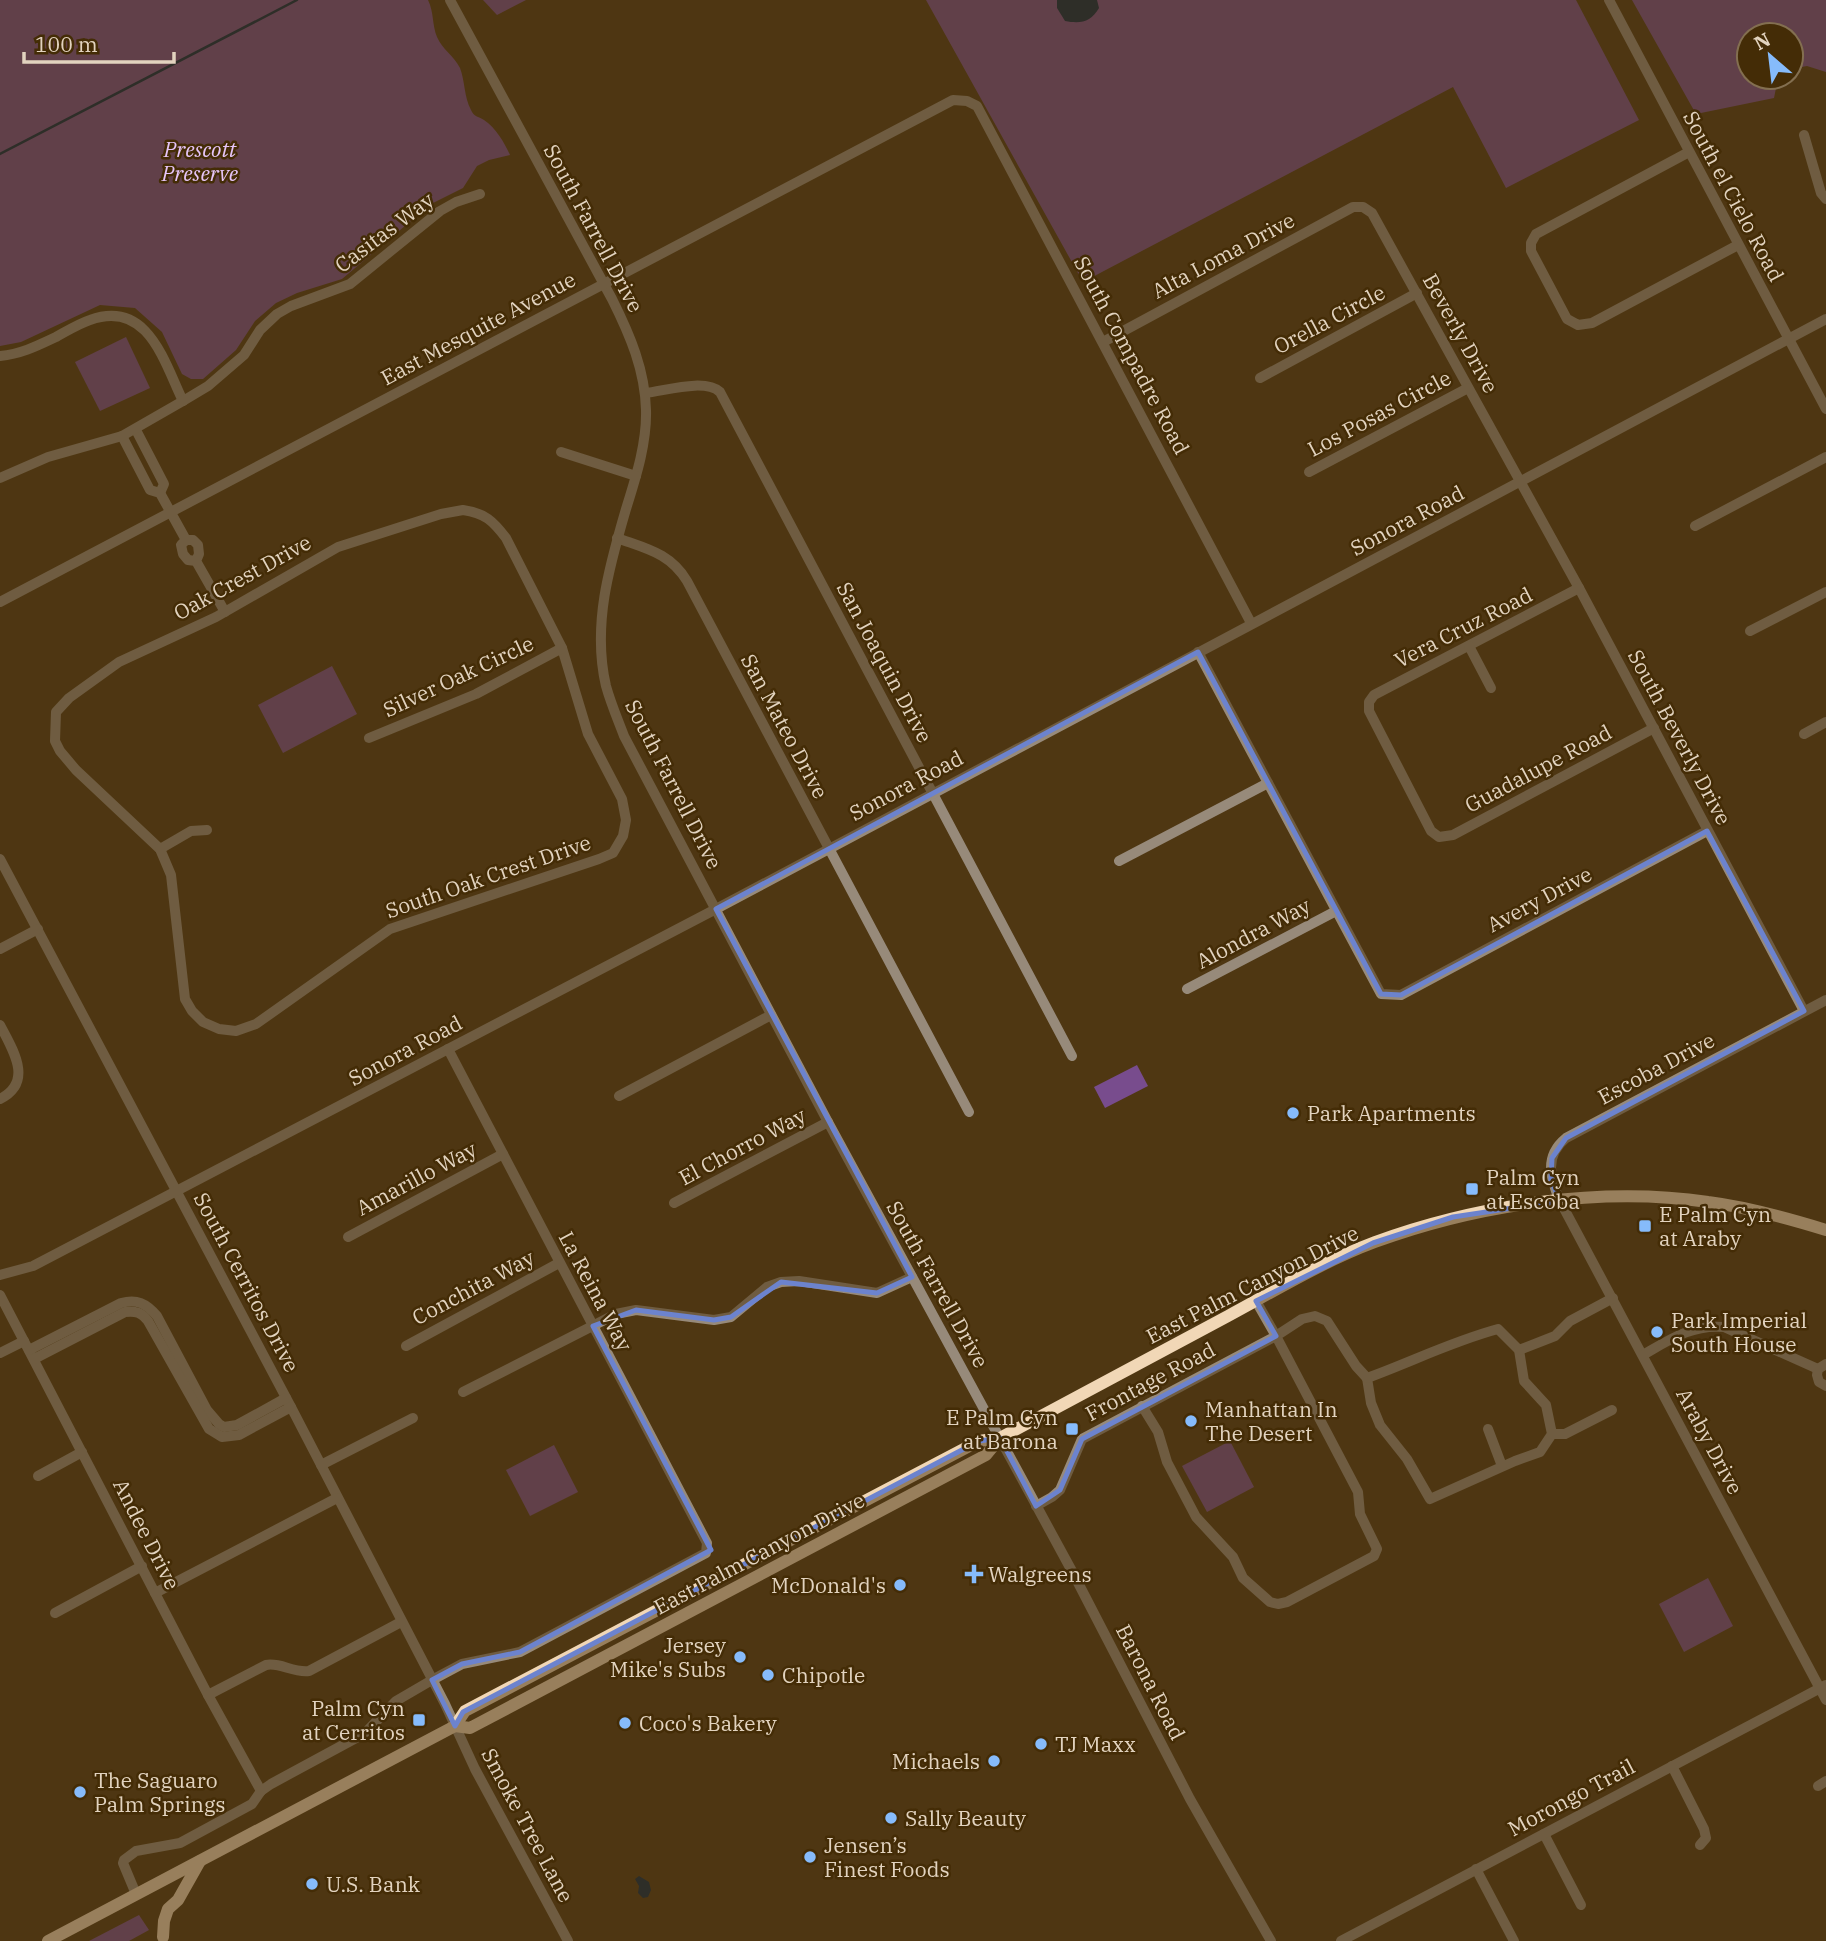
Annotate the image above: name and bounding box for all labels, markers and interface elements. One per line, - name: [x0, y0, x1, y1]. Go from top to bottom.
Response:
- scale bar: [24, 21, 175, 65]
- north arrow: [1735, 21, 1805, 91]
- text: N: [1750, 27, 1774, 55]
- text: 100 m: [35, 30, 98, 58]
- street label: South el Cielo Road: [1677, 106, 1791, 286]
- park label: Prescott Preserve: [161, 135, 239, 187]
- street label: South Farrell Drive: [538, 139, 650, 317]
- street label: Casitas Way: [329, 185, 440, 278]
- street label: Alta Loma Drive: [1147, 206, 1299, 304]
- street label: South Compadre Road: [1068, 251, 1196, 459]
- street label: East Mesquite Avenue: [376, 265, 580, 391]
- street label: Beverly Drive: [1417, 268, 1505, 398]
- street label: Orella Circle: [1268, 278, 1390, 360]
- street label: Los Posas Circle: [1302, 363, 1456, 463]
- street label: Sonora Road: [1345, 478, 1469, 562]
- street label: Oak Crest Drive: [168, 528, 316, 626]
- street label: San Joaquin Drive: [831, 577, 939, 747]
- street label: Vera Cruz Road: [1389, 580, 1537, 674]
- street label: Silver Oak Circle: [378, 629, 538, 723]
- street label: South Beverly Drive: [1622, 644, 1738, 830]
- street label: San Mateo Drive: [735, 649, 835, 803]
- street label: South Farrell Drive: [619, 694, 729, 874]
- street label: Guadalupe Road: [1460, 717, 1616, 818]
- street label: Sonora Road: [844, 743, 968, 827]
- street label: South Oak Crest Drive: [382, 828, 594, 924]
- street label: Avery Drive: [1482, 860, 1596, 938]
- street label: Alondra Way: [1191, 891, 1316, 975]
- street label: Sonora Road: [343, 1008, 467, 1092]
- street label: Escoba Drive: [1593, 1026, 1719, 1110]
- place label: Park Apartments: [1307, 1099, 1476, 1127]
- street label: El Chorro Way: [674, 1100, 811, 1191]
- marker: Park Apartments: [1285, 1105, 1301, 1121]
- street label: Amarillo Way: [351, 1134, 482, 1222]
- place label: Palm Cyn at Escoba: [1486, 1163, 1580, 1215]
- marker: Palm Cyn at Escoba: [1464, 1181, 1480, 1197]
- street label: South Cerritos Drive: [188, 1187, 306, 1377]
- street label: South Farrell Drive: [880, 1196, 996, 1372]
- place label: E Palm Cyn at Araby: [1659, 1200, 1771, 1252]
- street label: East Palm Canyon Drive: [1141, 1218, 1363, 1350]
- marker: E Palm Cyn at Araby: [1637, 1218, 1653, 1234]
- street label: La Reina Way: [553, 1226, 640, 1356]
- street label: Conchita Way: [407, 1243, 540, 1331]
- place label: Park Imperial South House: [1671, 1306, 1807, 1358]
- marker: Park Imperial South House: [1649, 1324, 1665, 1340]
- street label: Frontage Road: [1080, 1335, 1220, 1427]
- street label: Araby Drive: [1670, 1383, 1750, 1499]
- place label: Manhattan In The Desert: [1205, 1395, 1338, 1447]
- place label: E Palm Cyn at Barona: [946, 1403, 1058, 1455]
- marker: Manhattan In The Desert: [1183, 1413, 1199, 1429]
- marker: E Palm Cyn at Barona: [1064, 1421, 1080, 1437]
- street label: Andee Drive: [107, 1474, 187, 1594]
- street label: East Palm Canyon Drive: [649, 1485, 869, 1621]
- place label: Walgreens: [988, 1560, 1092, 1588]
- marker: Walgreens: [966, 1566, 982, 1582]
- place label: McDonald's: [771, 1571, 886, 1599]
- marker: McDonald's: [892, 1577, 908, 1593]
- street label: Barona Road: [1110, 1619, 1192, 1745]
- place label: Jersey Mike's Subs: [610, 1631, 727, 1683]
- marker: Jersey Mike's Subs: [732, 1649, 748, 1665]
- place label: Chipotle: [782, 1661, 865, 1689]
- marker: Chipotle: [760, 1667, 776, 1683]
- place label: Palm Cyn at Cerritos: [302, 1694, 405, 1746]
- place label: Coco's Bakery: [639, 1709, 777, 1737]
- marker: Palm Cyn at Cerritos: [411, 1712, 427, 1728]
- marker: Coco's Bakery: [617, 1715, 633, 1731]
- place label: TJ Maxx: [1055, 1730, 1136, 1758]
- marker: TJ Maxx: [1033, 1736, 1049, 1752]
- street label: Smoke Tree Lane: [476, 1743, 580, 1907]
- place label: Michaels: [892, 1747, 980, 1775]
- street label: Morongo Trail: [1503, 1752, 1639, 1842]
- marker: Michaels: [986, 1753, 1002, 1769]
- place label: The Saguaro Palm Springs: [94, 1766, 226, 1818]
- marker: The Saguaro Palm Springs: [72, 1784, 88, 1800]
- place label: Sally Beauty: [905, 1804, 1027, 1832]
- marker: Sally Beauty: [883, 1810, 899, 1826]
- place label: Jensen’s Finest Foods: [824, 1831, 950, 1883]
- marker: Jensen’s Finest Foods: [802, 1849, 818, 1865]
- place label: U.S. Bank: [326, 1870, 421, 1898]
- marker: U.S. Bank: [304, 1876, 320, 1892]

